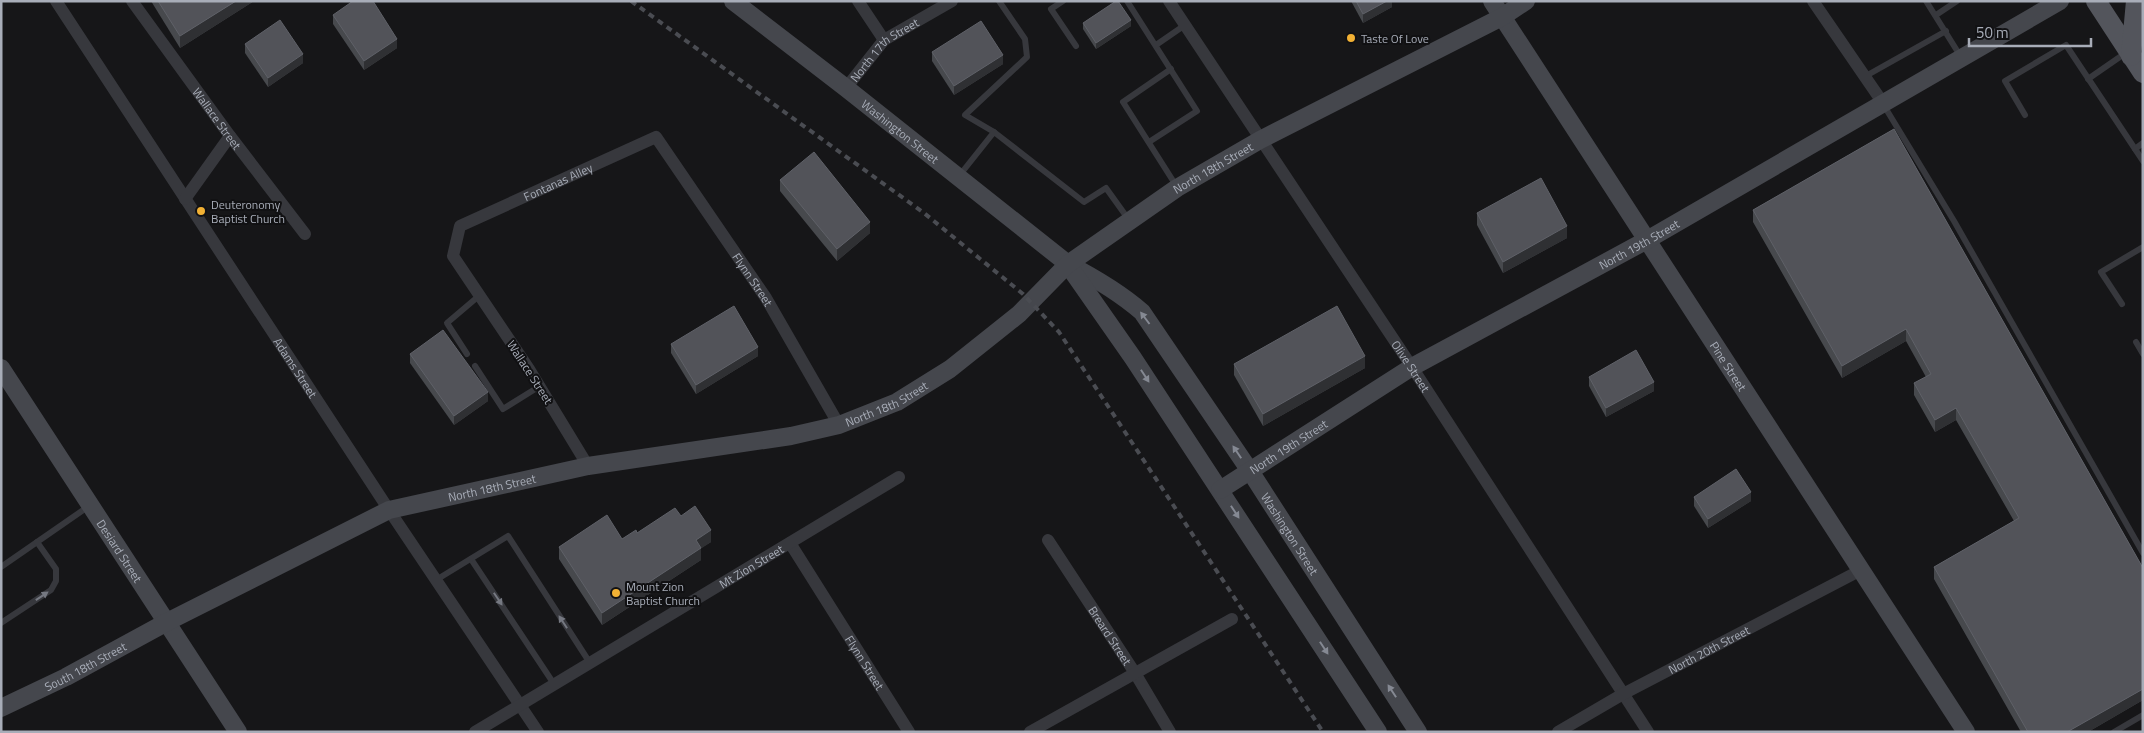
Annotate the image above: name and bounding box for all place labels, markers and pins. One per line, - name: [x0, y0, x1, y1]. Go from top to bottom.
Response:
- place label: Taste Of Love: [1361, 29, 1429, 48]
- marker: Taste Of Love: [1345, 32, 1357, 44]
- place label: Deuteronomy Baptist Church: [211, 195, 285, 228]
- marker: Deuteronomy Baptist Church: [195, 205, 207, 217]
- place label: Mount Zion Baptist Church: [626, 577, 700, 610]
- marker: Mount Zion Baptist Church: [610, 587, 622, 599]

